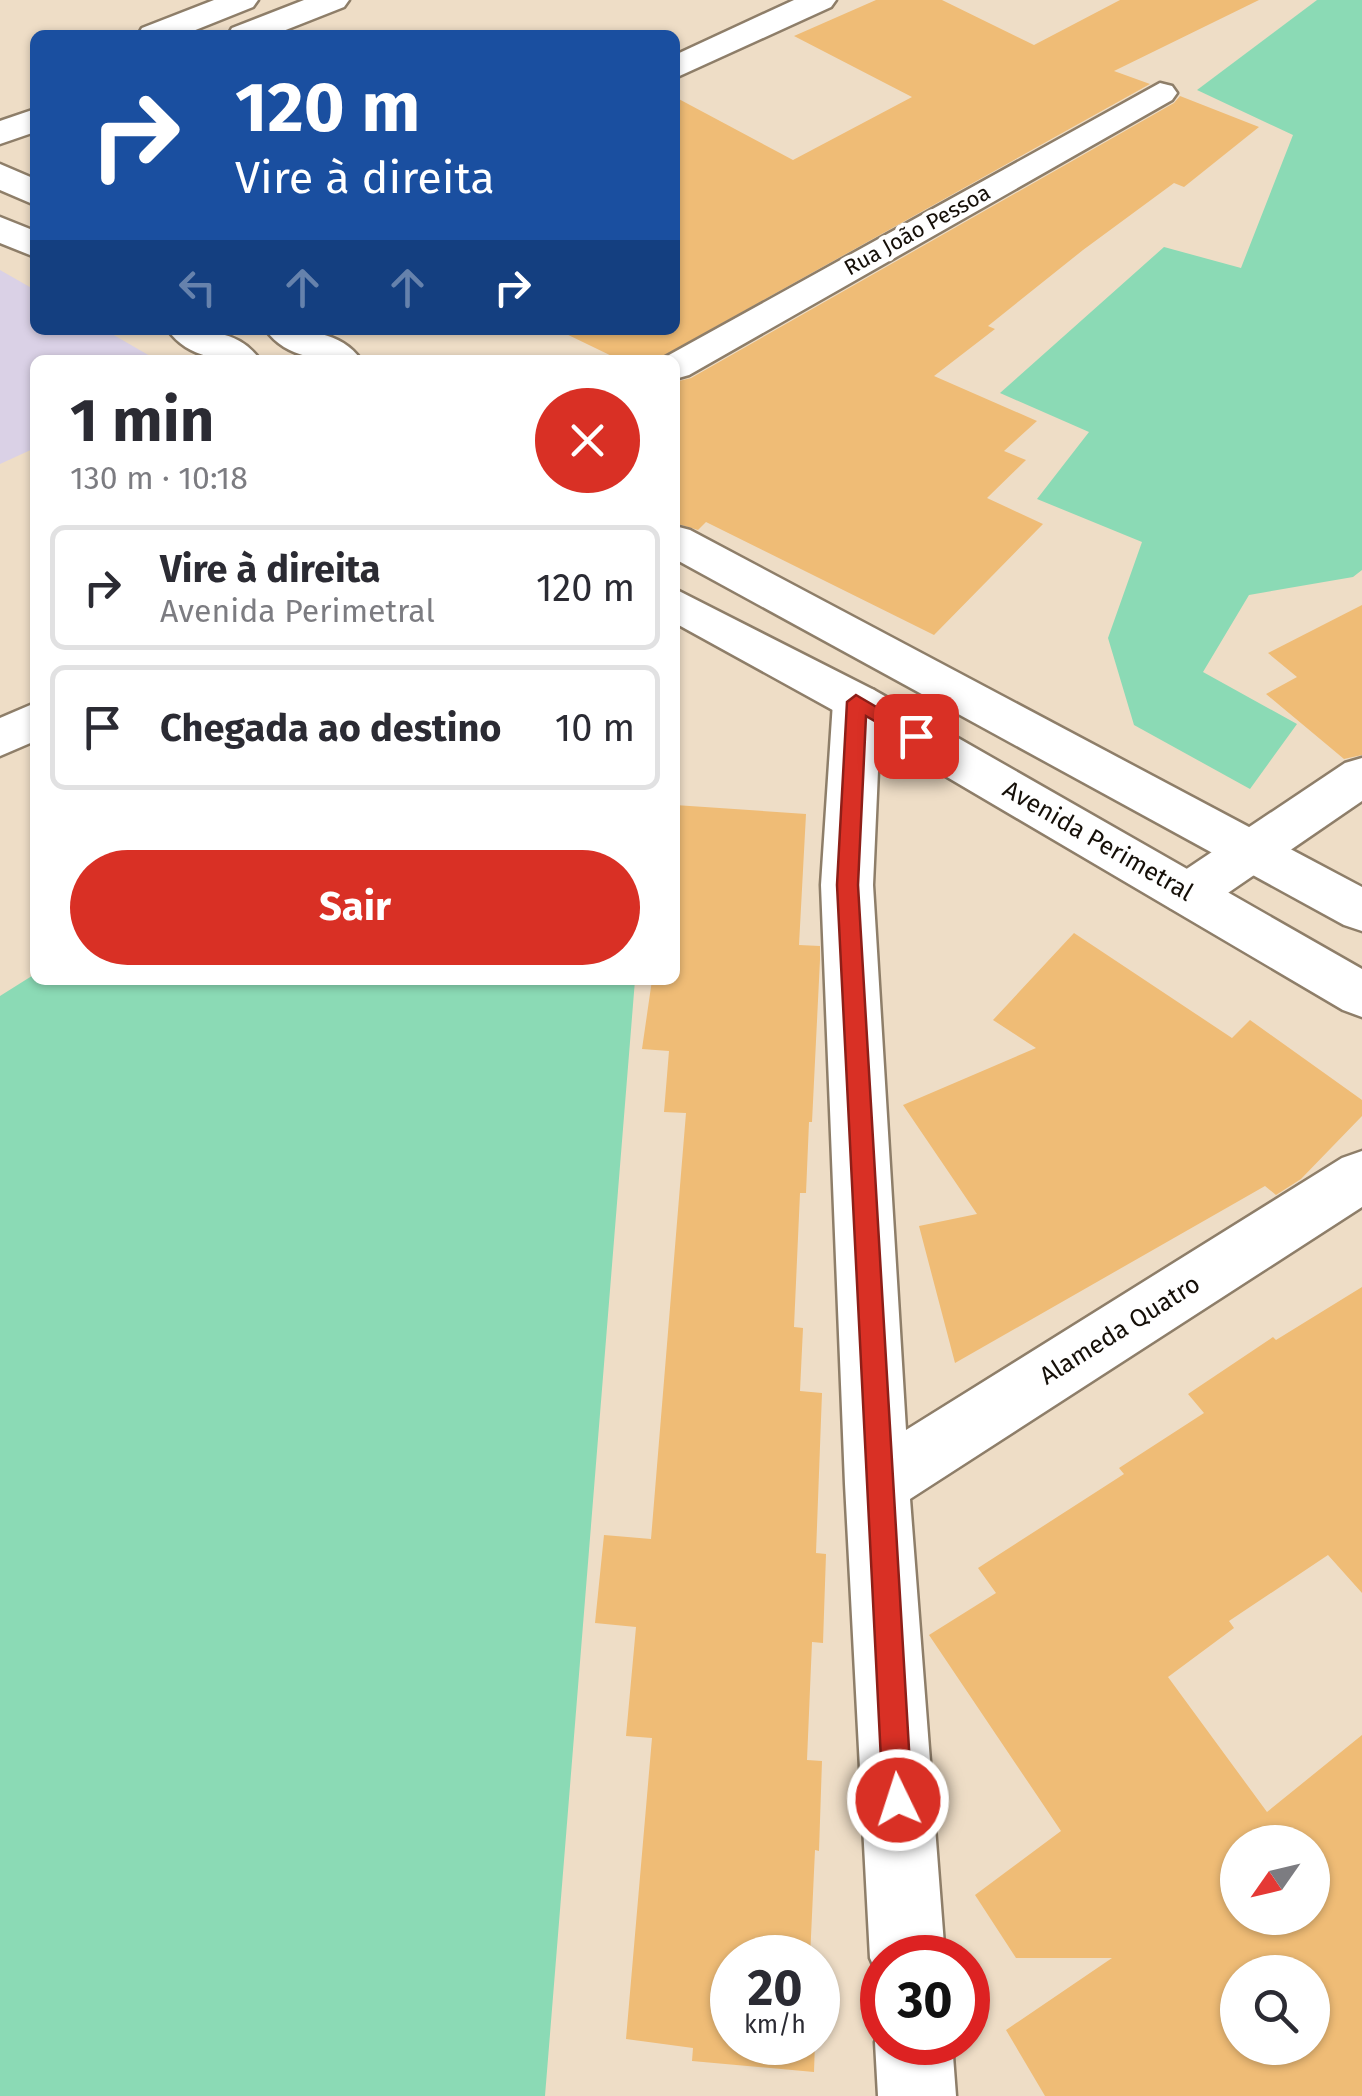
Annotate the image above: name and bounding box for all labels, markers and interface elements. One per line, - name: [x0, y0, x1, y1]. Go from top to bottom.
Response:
- text: 120 m: [235, 66, 420, 150]
- icon: right: [70, 70, 200, 200]
- text: Vire à direita: [235, 151, 495, 205]
- street label: Rua João Pessoa: [839, 179, 995, 281]
- icon: left: [170, 260, 225, 315]
- icon: ahead: [275, 260, 330, 315]
- icon: ahead: [380, 260, 435, 315]
- icon: right: [485, 260, 540, 315]
- text: 1 min: [70, 385, 214, 457]
- button: close: [535, 388, 640, 493]
- text: 130 m · 10:18: [70, 459, 248, 497]
- text: Vire à direita: [160, 546, 381, 592]
- icon: right: [75, 560, 130, 615]
- text: 120 m: [536, 565, 635, 611]
- text: Avenida Perimetral: [160, 592, 435, 630]
- pin: [874, 694, 959, 779]
- icon: arrive: [75, 700, 130, 755]
- text: Chegada ao destino: [160, 705, 502, 751]
- text: 10 m: [555, 705, 635, 751]
- icon: arrive: [889, 709, 944, 764]
- street label: Avenida Perimetral: [998, 774, 1198, 908]
- button: Sair: [70, 850, 640, 965]
- street label: Alameda Quatro: [1034, 1269, 1206, 1391]
- position arrow: [846, 1748, 950, 1852]
- north arrow: [1220, 1825, 1330, 1935]
- map controls: [1220, 1825, 1330, 2065]
- speed limit sign: 30: [860, 1935, 990, 2065]
- button: search: [1220, 1955, 1330, 2065]
- text: 20: [747, 1958, 803, 2018]
- text: km/h: [744, 2010, 806, 2040]

